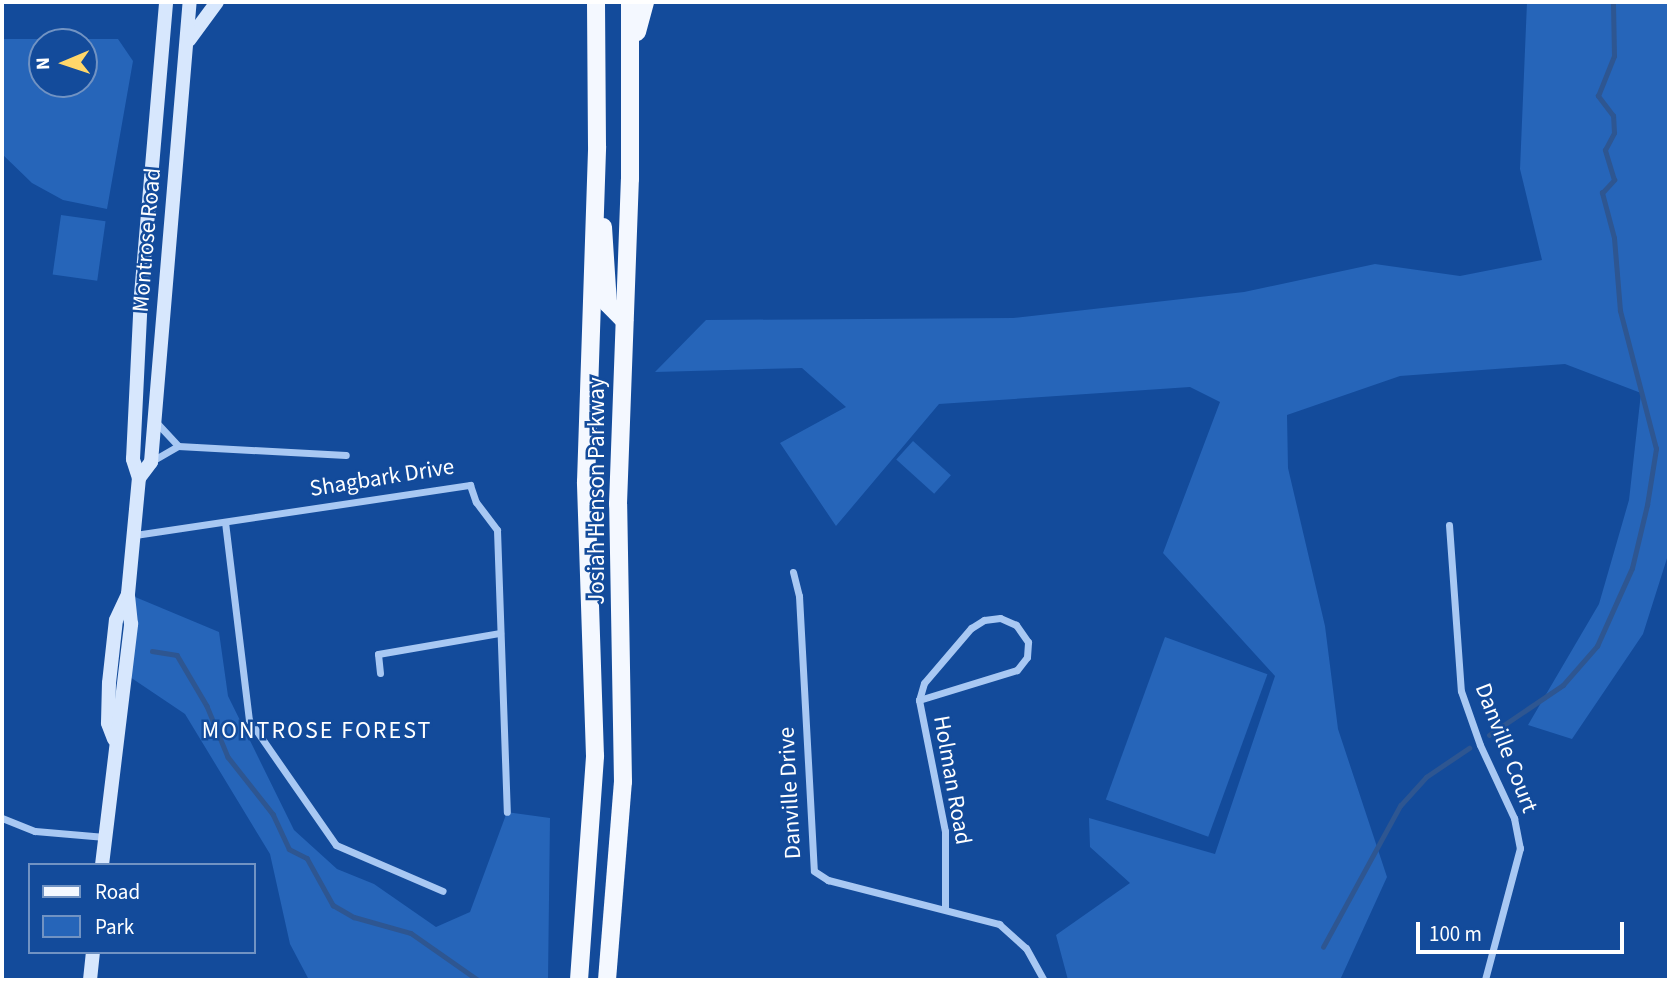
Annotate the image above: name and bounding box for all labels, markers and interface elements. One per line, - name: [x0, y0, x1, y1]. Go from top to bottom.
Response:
- north arrow: [28, 28, 98, 98]
- text: N: [30, 57, 57, 70]
- street label: Montrose Road: [127, 167, 167, 313]
- street label: Josiah Henson Parkway: [583, 377, 611, 605]
- street label: Shagbark Drive: [308, 453, 456, 503]
- street label: Danville Court: [1469, 679, 1543, 817]
- street label: Holman Road: [927, 713, 977, 847]
- district label: MONTROSE FOREST: [204, 717, 430, 745]
- street label: Danville Drive: [773, 726, 807, 860]
- legend: [28, 863, 256, 954]
- text: Road: [95, 877, 140, 907]
- scale bar: [1419, 908, 1627, 952]
- text: Park: [95, 912, 134, 942]
- text: 100 m: [1429, 919, 1482, 949]

